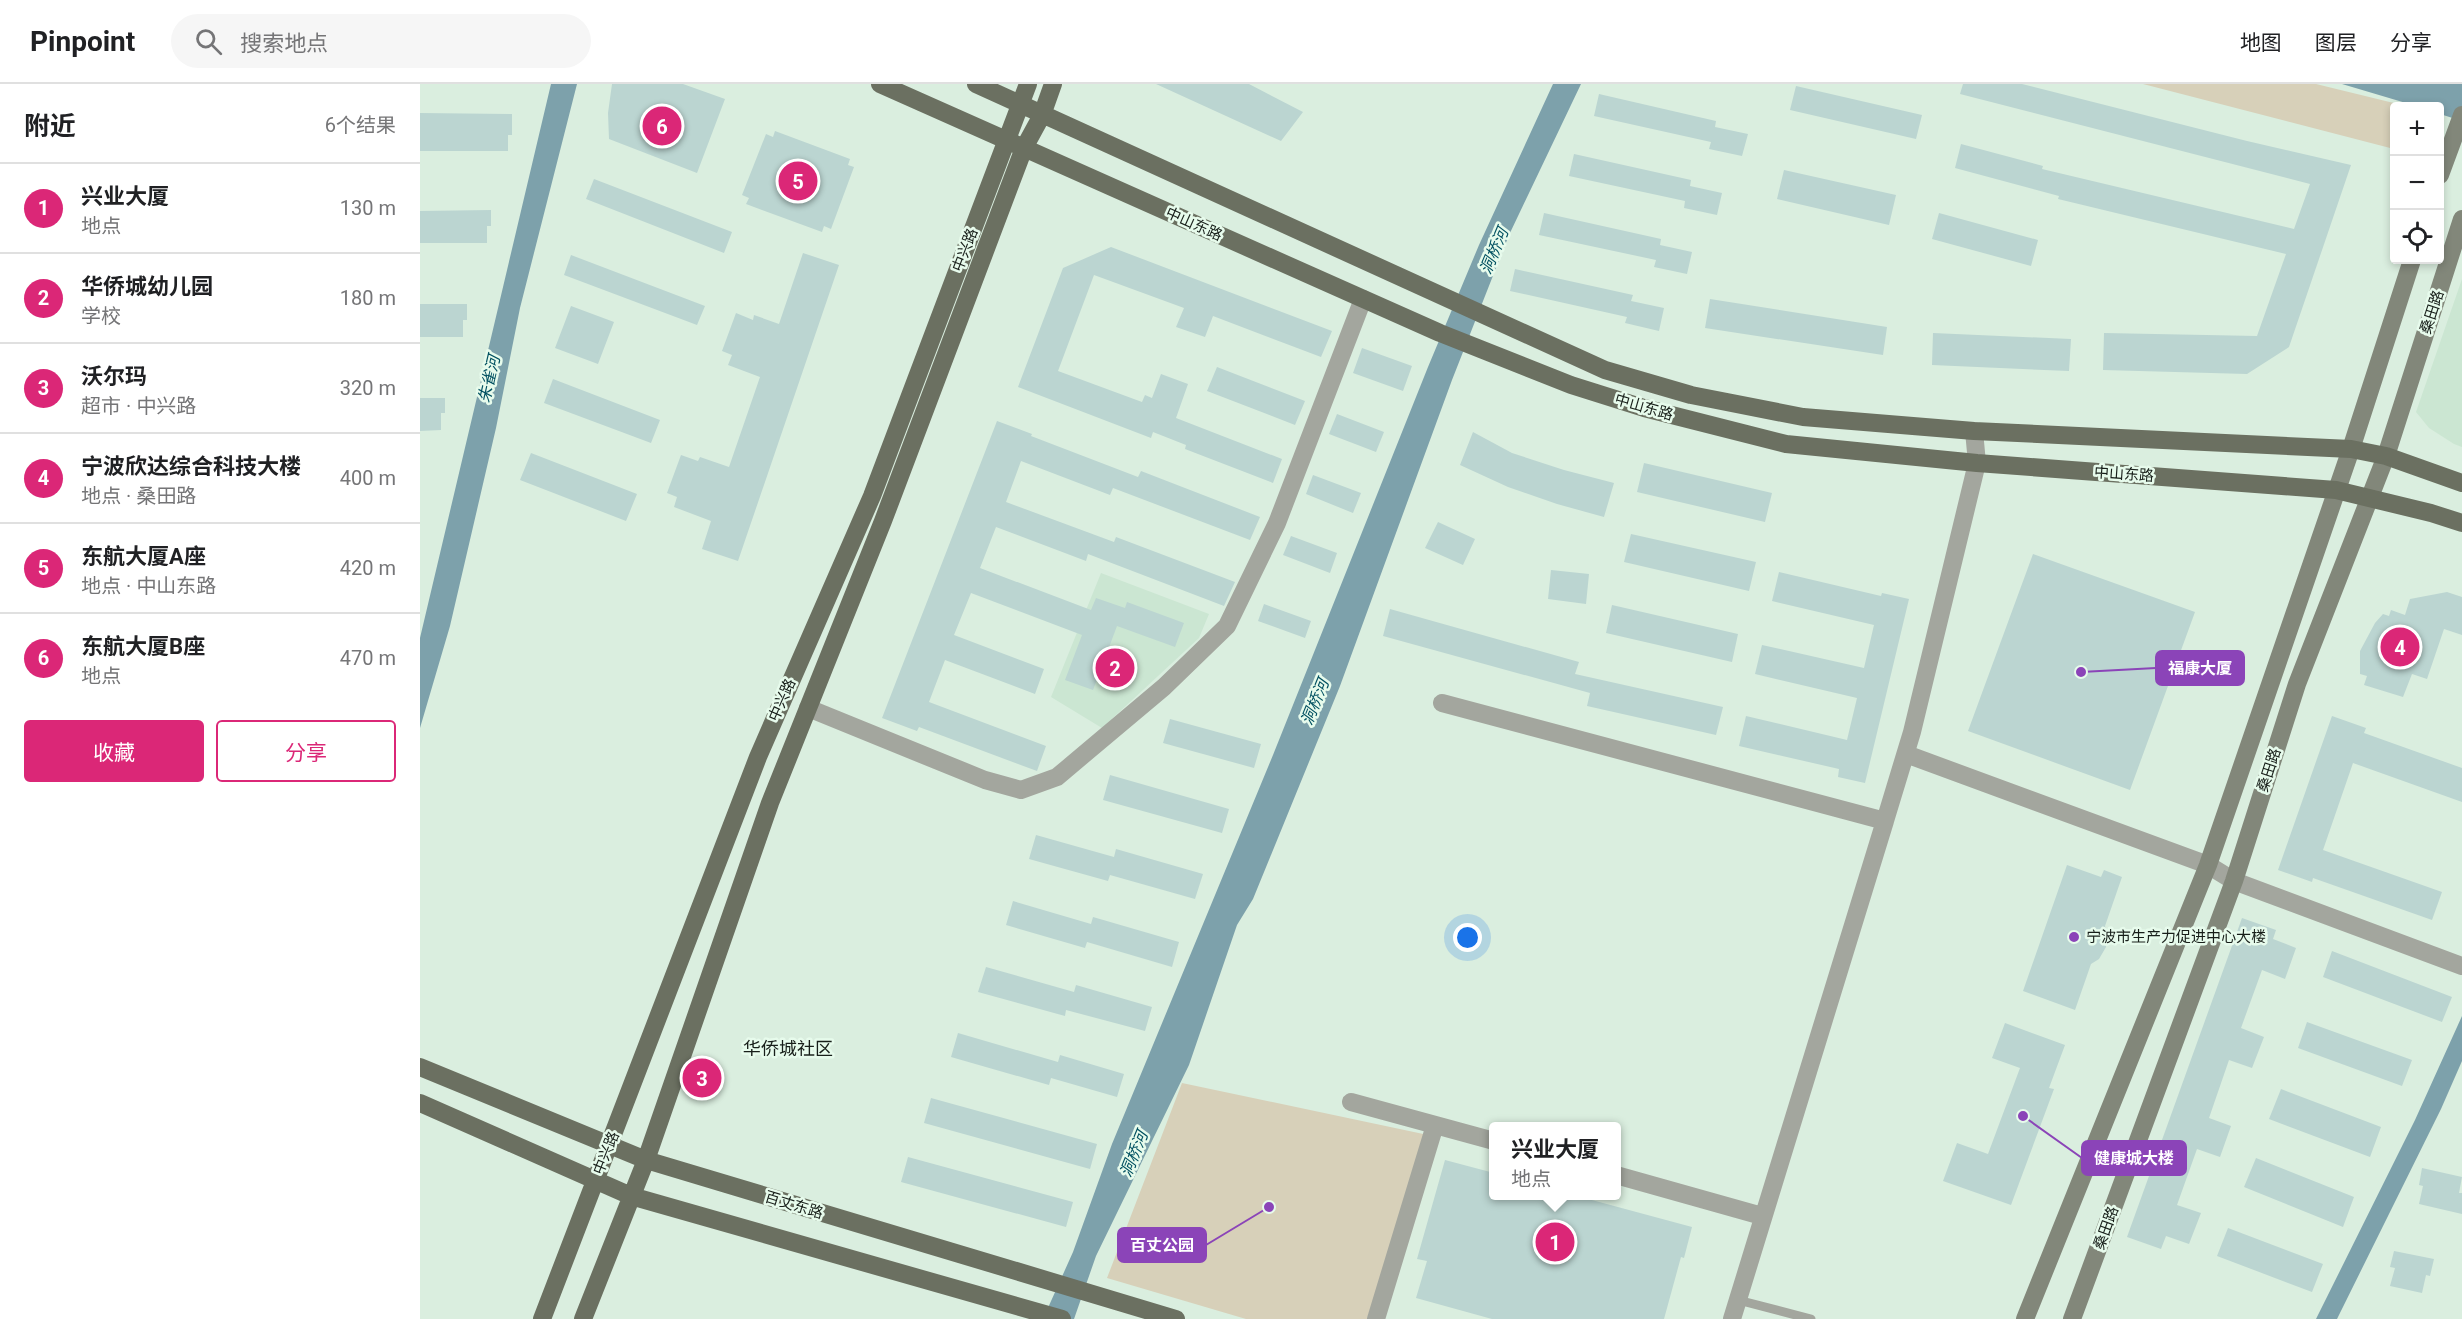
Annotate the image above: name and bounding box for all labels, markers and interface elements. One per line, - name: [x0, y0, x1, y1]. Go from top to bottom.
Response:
- search box: [171, 14, 591, 68]
- text: Pinpoint: [30, 25, 135, 58]
- icon: search: [192, 25, 225, 58]
- text: 搜索地点: [240, 31, 328, 56]
- text: 地图: [2240, 31, 2282, 55]
- text: 图层: [2315, 31, 2357, 55]
- text: 分享: [2390, 31, 2432, 55]
- map controls: [2390, 102, 2444, 264]
- button: +: [2390, 102, 2444, 156]
- pin: 6: [642, 104, 682, 148]
- text: 附近: [24, 111, 76, 141]
- text: 6个结果: [325, 113, 396, 137]
- button: −: [2390, 156, 2444, 210]
- pin: 5: [778, 158, 818, 204]
- text: 兴业大厦: [81, 184, 169, 209]
- text: 1: [38, 196, 49, 220]
- text: 130 m: [340, 196, 396, 220]
- street label: 中山东路: [1163, 204, 1225, 244]
- button: locate: [2390, 210, 2444, 264]
- text: 地点: [81, 214, 121, 238]
- water label: 洞桥河: [1476, 222, 1513, 277]
- street label: 中兴路: [949, 226, 981, 274]
- text: 华侨城幼儿园: [81, 274, 213, 299]
- text: 2: [38, 286, 49, 310]
- text: 180 m: [340, 286, 396, 310]
- street label: 桑田路: [2416, 288, 2448, 336]
- text: 学校: [81, 304, 121, 328]
- water label: 朱雀河: [474, 351, 504, 405]
- text: 沃尔玛: [81, 364, 147, 389]
- text: 3: [38, 376, 49, 400]
- text: 320 m: [340, 376, 396, 400]
- street label: 中山东路: [1613, 390, 1675, 424]
- text: 超市 · 中兴路: [81, 394, 196, 418]
- text: 宁波欣达综合科技大楼: [81, 454, 301, 479]
- street label: 中山东路: [2093, 463, 2155, 485]
- text: 4: [38, 466, 49, 490]
- text: 400 m: [340, 466, 396, 490]
- text: 地点 · 桑田路: [81, 484, 196, 508]
- text: 东航大厦A座: [81, 544, 206, 569]
- text: 5: [38, 556, 49, 580]
- text: 420 m: [340, 556, 396, 580]
- text: 地点 · 中山东路: [81, 574, 216, 598]
- pin: 4: [2380, 624, 2420, 670]
- text: 东航大厦B座: [81, 634, 205, 659]
- text: 6: [38, 646, 49, 670]
- text: 470 m: [340, 646, 396, 670]
- pin: 2: [1096, 646, 1134, 690]
- callout: 福康大厦: [2156, 651, 2244, 685]
- text: 福康大厦: [2168, 659, 2232, 678]
- text: 地点: [81, 664, 121, 688]
- water label: 洞桥河: [1297, 673, 1334, 728]
- street label: 中兴路: [765, 676, 799, 724]
- button: 收藏: [24, 720, 204, 782]
- button: 分享: [216, 720, 396, 782]
- street label: 桑田路: [2253, 746, 2285, 794]
- your location: [1453, 923, 1482, 952]
- place label: 宁波市生产力促进中心大楼: [2086, 928, 2266, 946]
- marker: 宁波市生产力促进中心大楼: [2067, 930, 2081, 944]
- district label: 华侨城社区: [743, 1038, 833, 1059]
- pin: 3: [682, 1056, 722, 1100]
- popup: [1489, 1122, 1621, 1200]
- water label: 洞桥河: [1116, 1125, 1153, 1180]
- street label: 中兴路: [589, 1129, 623, 1177]
- text: 兴业大厦: [1511, 1137, 1599, 1162]
- callout: 健康城大楼: [2082, 1141, 2186, 1175]
- text: 健康城大楼: [2094, 1149, 2174, 1168]
- text: 地点: [1511, 1167, 1551, 1191]
- street label: 百丈东路: [763, 1188, 825, 1222]
- street label: 桑田路: [2090, 1204, 2122, 1252]
- pin: 1: [1536, 1220, 1574, 1264]
- callout: 百丈公园: [1118, 1228, 1206, 1262]
- text: 百丈公园: [1130, 1236, 1194, 1255]

